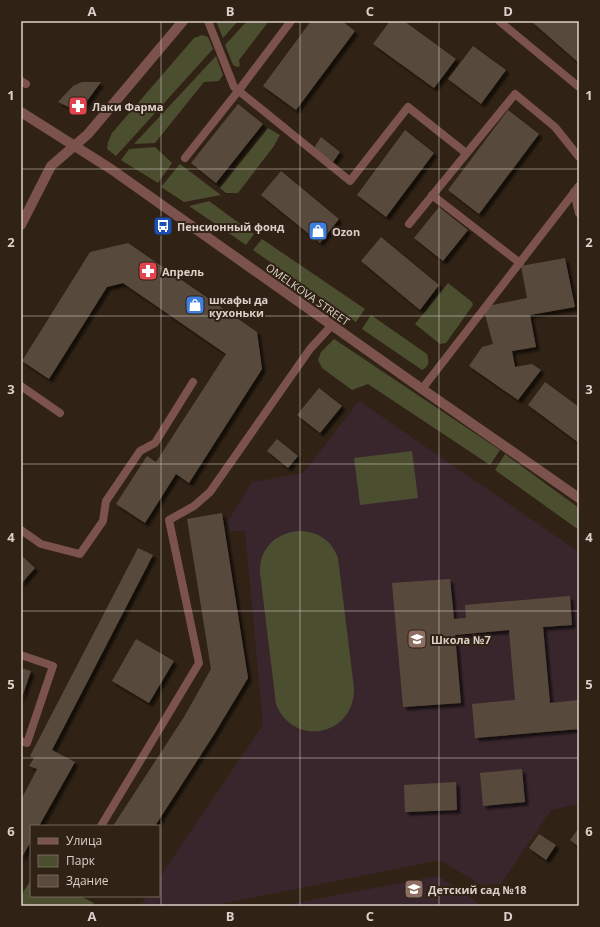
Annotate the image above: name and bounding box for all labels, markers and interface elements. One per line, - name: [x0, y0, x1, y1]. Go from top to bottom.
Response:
- text: A: [88, 2, 97, 20]
- text: B: [226, 2, 235, 20]
- text: C: [366, 2, 374, 20]
- text: D: [503, 2, 513, 20]
- text: 1: [7, 86, 15, 104]
- text: 1: [585, 86, 593, 104]
- pharmacy icon: Лаки Фарма: [67, 95, 89, 117]
- place label: Лаки Фарма: [92, 99, 163, 114]
- bus stop icon: Пенсионный фонд: [152, 215, 174, 237]
- place label: Пенсионный фонд: [177, 219, 285, 234]
- shop icon: Ozon: [307, 220, 329, 242]
- place label: Ozon: [332, 224, 360, 239]
- text: 2: [7, 233, 15, 251]
- text: 2: [585, 233, 593, 251]
- street label: OMELKOVA STREET: [263, 259, 353, 329]
- pharmacy icon: Апрель: [137, 260, 159, 282]
- place label: Апрель: [162, 264, 204, 279]
- place label: шкафы да кухоньки: [209, 292, 268, 320]
- shop icon: шкафы да кухоньки: [184, 294, 206, 316]
- text: 3: [7, 380, 15, 398]
- text: 3: [585, 380, 593, 398]
- text: 4: [7, 528, 15, 546]
- text: 4: [585, 528, 593, 546]
- school or university icon: Школа №7: [406, 628, 428, 650]
- place label: Школа №7: [431, 632, 491, 647]
- text: 5: [7, 675, 15, 693]
- text: 5: [585, 675, 593, 693]
- text: 6: [7, 822, 15, 840]
- text: 6: [585, 822, 593, 840]
- legend: [30, 825, 160, 897]
- text: Улица: [66, 832, 102, 849]
- text: Парк: [66, 852, 96, 869]
- text: Здание: [66, 872, 109, 889]
- school or university icon: Детский сад №18: [403, 878, 425, 900]
- place label: Детский сад №18: [428, 882, 527, 897]
- text: A: [88, 907, 97, 925]
- text: B: [226, 907, 235, 925]
- text: C: [366, 907, 374, 925]
- text: D: [503, 907, 513, 925]

